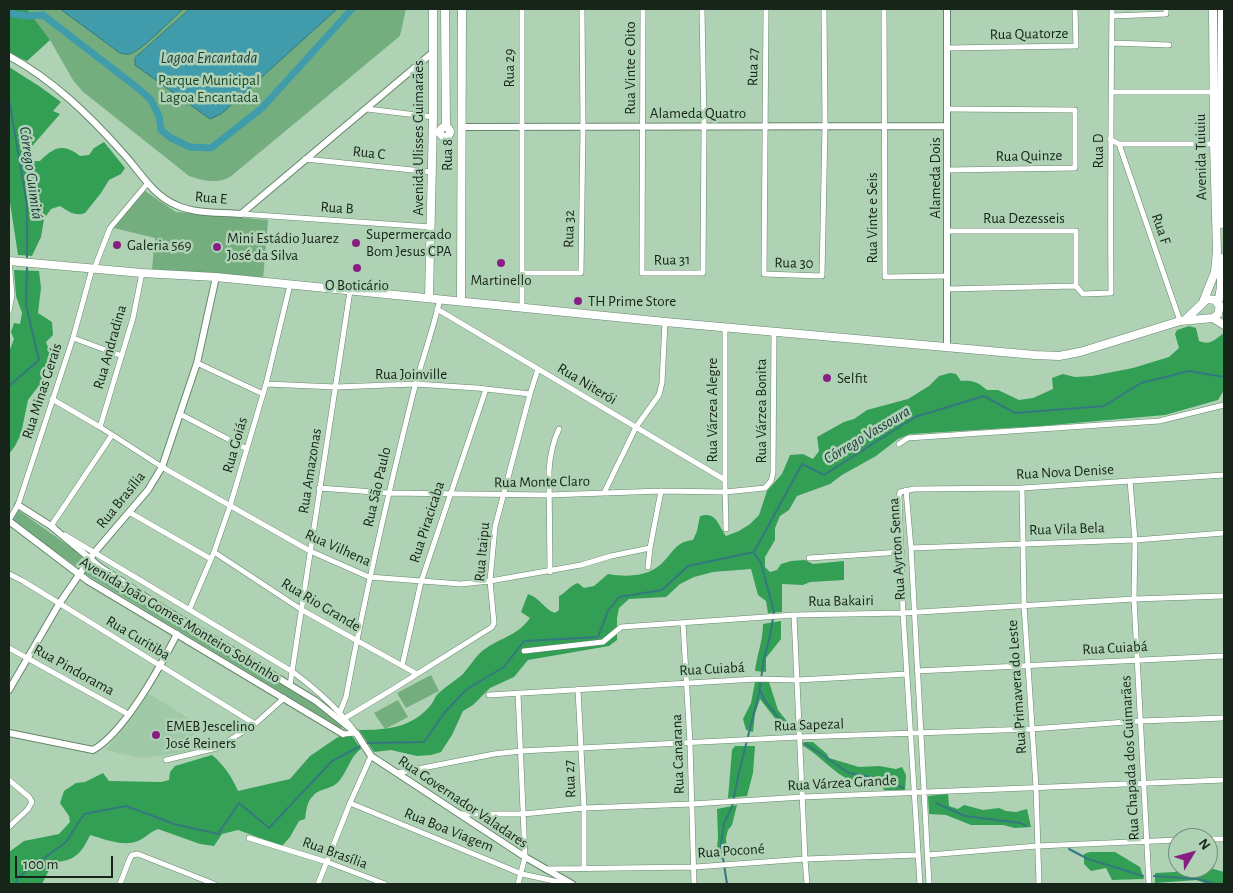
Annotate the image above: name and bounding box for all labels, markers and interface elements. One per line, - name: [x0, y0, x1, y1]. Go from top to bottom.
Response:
- street label: Rua Vinte e Oito: [621, 21, 639, 115]
- street label: Rua Quatorze: [989, 24, 1069, 44]
- water label: Lagoa Encantada: [161, 48, 257, 68]
- street label: Rua 27: [744, 48, 762, 86]
- street label: Rua 29: [500, 49, 518, 87]
- street label: Avenida Ulisses Guimarães: [409, 60, 427, 216]
- park label: Parque Municipal Lagoa Encantada: [158, 71, 260, 106]
- street label: Alameda Quatro: [650, 104, 746, 122]
- street label: Avenida Tuiuiu: [1191, 114, 1211, 200]
- water label: Córrego Guimitá: [15, 125, 47, 221]
- street label: Rua D: [1089, 134, 1107, 168]
- street label: Alameda Dois: [926, 137, 944, 219]
- street label: Rua 8: [438, 139, 456, 171]
- street label: Rua C: [352, 142, 386, 164]
- street label: Rua Quinze: [996, 146, 1062, 166]
- street label: Rua Vinte e Seis: [863, 172, 881, 264]
- street label: Rua E: [194, 188, 228, 208]
- street label: Rua B: [320, 198, 354, 218]
- street label: Rua Dezesseis: [983, 209, 1065, 227]
- street label: Rua 32: [560, 210, 578, 248]
- street label: Rua F: [1147, 211, 1175, 247]
- place label: Supermercado Bom Jesus CPA: [366, 225, 452, 260]
- place label: Mini Estádio Juarez José da Silva: [227, 229, 339, 264]
- place label: Galeria 569: [127, 236, 192, 254]
- marker: Supermercado Bom Jesus CPA: [350, 237, 362, 249]
- marker: Galeria 569: [111, 239, 123, 251]
- marker: Mini Estádio Juarez José da Silva: [211, 241, 223, 253]
- street label: Rua 31: [654, 251, 690, 269]
- street label: Rua 30: [774, 254, 814, 272]
- marker: Martinello: [495, 257, 507, 269]
- marker: O Boticário: [351, 262, 363, 274]
- place label: Martinello: [470, 271, 532, 289]
- place label: O Boticário: [325, 276, 389, 294]
- place label: TH Prime Store: [588, 292, 676, 310]
- marker: TH Prime Store: [572, 295, 584, 307]
- street label: Rua Andradina: [89, 303, 131, 391]
- street label: Rua Minas Gerais: [18, 341, 66, 441]
- street label: Rua Várzea Alegre: [703, 358, 721, 462]
- street label: Rua Niterói: [554, 359, 620, 409]
- street label: Rua Várzea Bonita: [752, 359, 770, 463]
- street label: Rua Joinville: [375, 365, 447, 383]
- place label: Selfit: [837, 369, 868, 387]
- marker: Selfit: [821, 372, 833, 384]
- water label: Córrego Vassoura: [820, 402, 914, 468]
- street label: Rua Goiás: [218, 415, 252, 475]
- street label: Rua Amazonas: [294, 427, 326, 515]
- street label: Rua São Paulo: [359, 445, 395, 529]
- street label: Rua Nova Denise: [1016, 460, 1114, 484]
- street label: Rua Brasília: [93, 468, 149, 532]
- street label: Rua Monte Claro: [494, 472, 590, 492]
- street label: Rua Piracicaba: [405, 479, 449, 565]
- street label: Rua Ayrton Senna: [884, 497, 910, 601]
- street label: Rua Vila Bela: [1029, 519, 1105, 539]
- street label: Rua Itaipu: [470, 522, 494, 582]
- street label: Rua Vilhena: [302, 525, 374, 571]
- street label: Avenida João Gomes Monteiro Sobrinho: [77, 553, 283, 687]
- street label: Rua Rio Grande: [278, 574, 364, 636]
- street label: Rua Bakairi: [808, 591, 874, 611]
- street label: Rua Curitiba: [103, 612, 173, 664]
- street label: Rua Primavera do Leste: [1003, 619, 1031, 755]
- street label: Rua Cuiabá: [1082, 637, 1148, 659]
- street label: Rua Pindorama: [30, 640, 118, 700]
- street label: Rua Cuiabá: [679, 658, 745, 680]
- street label: Rua Chapada dos Guimarães: [1117, 675, 1143, 841]
- street label: Rua Canarana: [668, 714, 688, 794]
- street label: Rua Sapezal: [774, 715, 844, 735]
- place label: EMEB Jescelino José Reiners: [166, 717, 255, 752]
- marker: EMEB Jescelino José Reiners: [150, 729, 162, 741]
- street label: Rua Governador Valadares: [395, 752, 531, 852]
- street label: Rua 27: [560, 759, 580, 799]
- street label: Rua Várzea Grande: [787, 771, 897, 795]
- street label: Rua Boa Viagem: [402, 804, 496, 856]
- north arrow: [1168, 828, 1218, 878]
- street label: Rua Brasília: [300, 833, 370, 873]
- text: N: [1196, 836, 1213, 853]
- street label: Rua Poconé: [697, 840, 765, 862]
- scale bar: [18, 846, 115, 878]
- text: 100 m: [23, 857, 58, 872]

